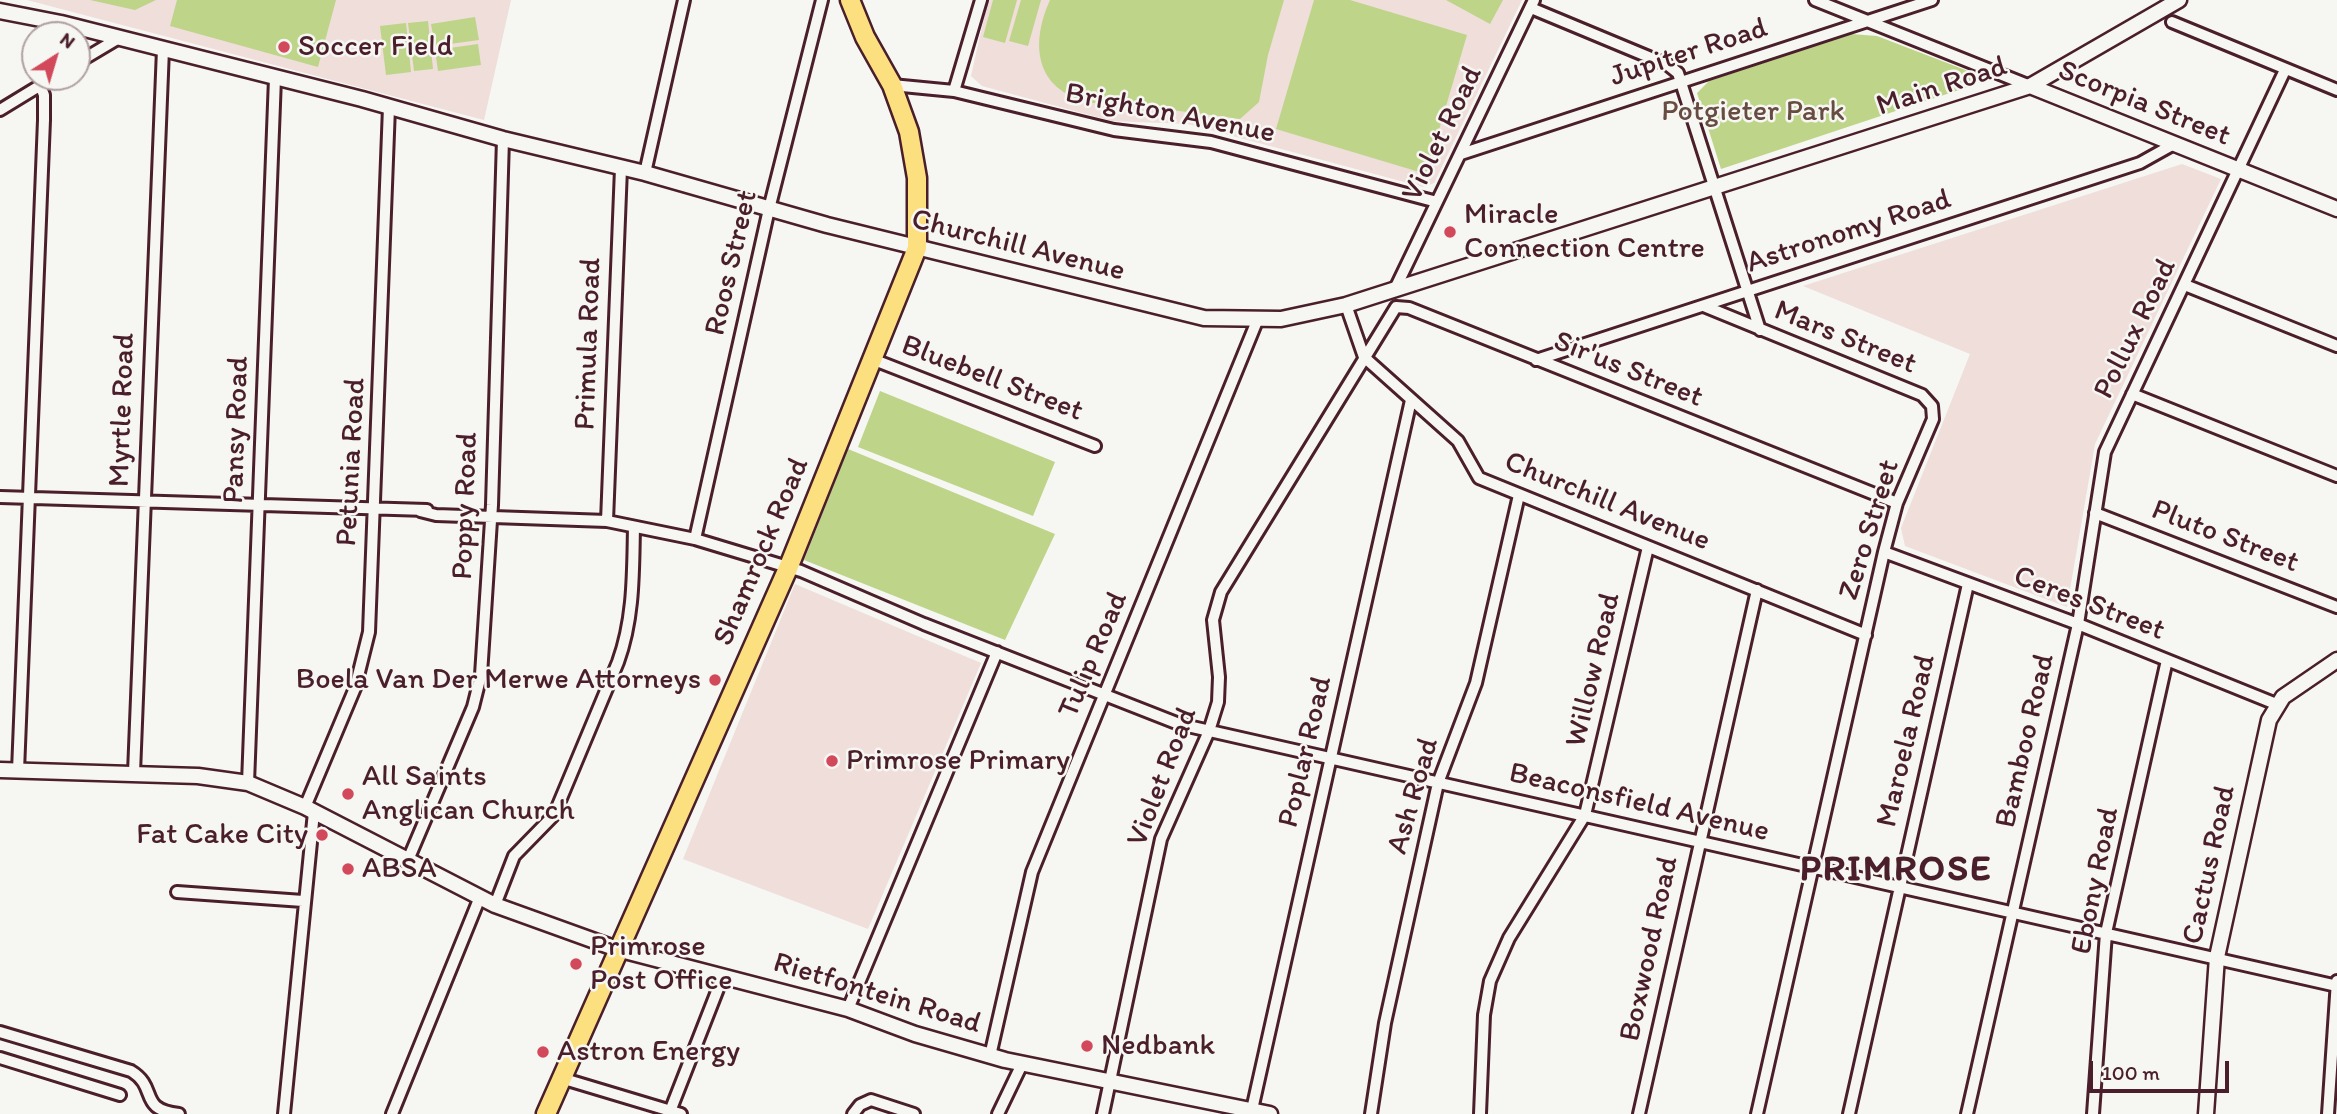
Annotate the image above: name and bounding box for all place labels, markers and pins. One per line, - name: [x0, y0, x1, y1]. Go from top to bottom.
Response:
- place label: Soccer Field: [298, 29, 453, 65]
- marker: Soccer Field: [276, 39, 292, 55]
- place label: Miracle Connection Centre: [1464, 197, 1705, 268]
- marker: Miracle Connection Centre: [1442, 224, 1458, 240]
- place label: Boela Van Der Merwe Attorneys: [296, 662, 701, 698]
- marker: Boela Van Der Merwe Attorneys: [707, 672, 723, 688]
- place label: Primrose Primary: [846, 743, 1070, 779]
- marker: Primrose Primary: [824, 753, 840, 769]
- place label: All Saints Anglican Church: [362, 759, 575, 830]
- marker: All Saints Anglican Church: [340, 786, 356, 802]
- place label: Fat Cake City: [136, 817, 308, 853]
- marker: Fat Cake City: [314, 827, 330, 843]
- place label: ABSA: [362, 851, 437, 887]
- marker: ABSA: [340, 861, 356, 877]
- place label: Primrose Post Office: [590, 929, 733, 1000]
- marker: Primrose Post Office: [568, 956, 584, 972]
- place label: Nedbank: [1101, 1028, 1215, 1064]
- place label: Astron Energy: [557, 1034, 740, 1070]
- marker: Nedbank: [1079, 1038, 1095, 1054]
- marker: Astron Energy: [535, 1044, 551, 1060]

